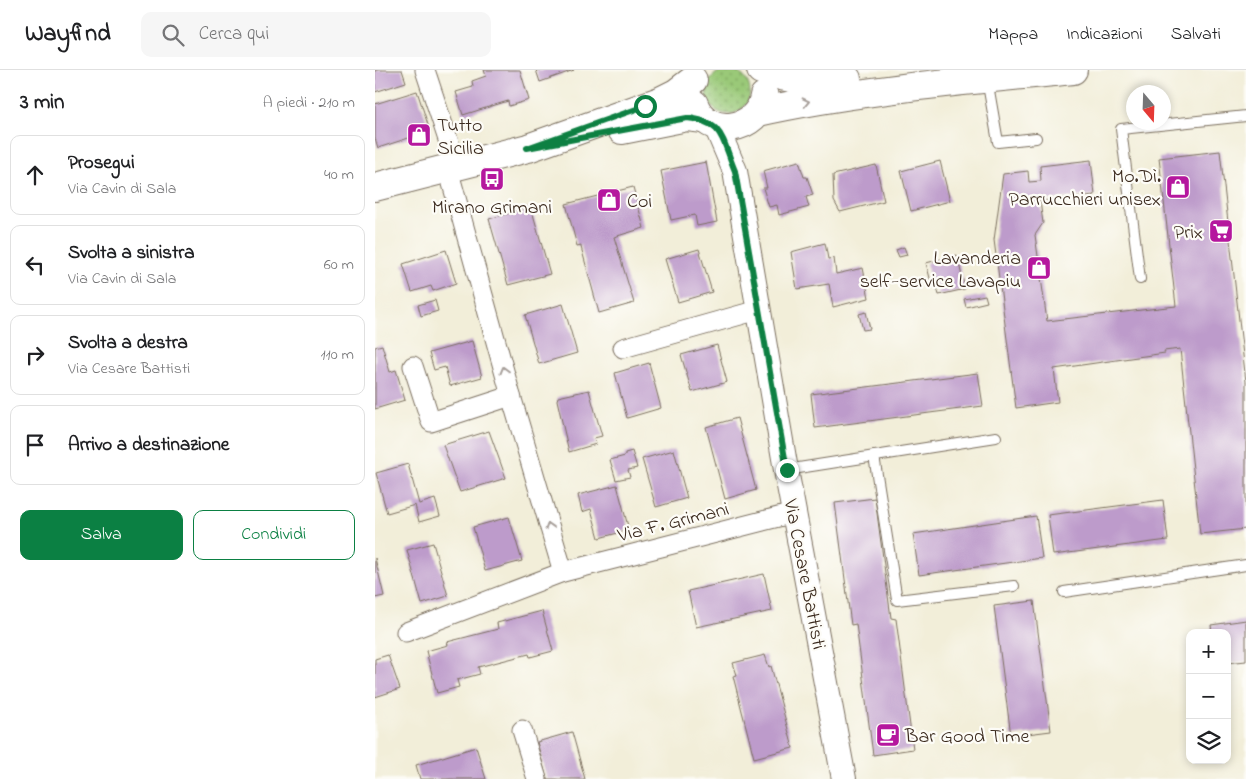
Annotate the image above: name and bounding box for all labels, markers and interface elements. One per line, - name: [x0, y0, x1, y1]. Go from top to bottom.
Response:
- search box: [141, 12, 491, 57]
- text: Wayfind: [25, 17, 111, 52]
- icon: search: [159, 21, 187, 49]
- text: Cerca qui: [199, 21, 269, 48]
- text: Mappa: [988, 22, 1038, 48]
- text: Indicazioni: [1066, 22, 1143, 48]
- text: Salvati: [1171, 22, 1221, 48]
- north arrow: [1126, 85, 1171, 130]
- text: 3 min: [20, 88, 64, 118]
- text: A piedi · 210 m: [263, 91, 355, 115]
- route start: [634, 95, 657, 118]
- one-way arrow: [801, 97, 810, 108]
- place label: Tutto Sicilia: [437, 112, 484, 164]
- shop icon: Tutto Sicilia: [406, 122, 432, 148]
- text: Prosegui: [68, 150, 135, 177]
- icon: ahead: [21, 161, 49, 189]
- text: 40 m: [324, 163, 354, 187]
- place label: Mo.Dì. Parrucchieri unisex: [1008, 163, 1161, 215]
- bus stop icon: Mirano Grimani: [479, 166, 505, 192]
- shop icon: Mo.Dì. Parrucchieri unisex: [1165, 174, 1191, 200]
- text: Via Cavin di Sala: [68, 177, 176, 201]
- shop icon: Coi: [596, 187, 622, 213]
- place label: Coi: [627, 188, 652, 217]
- place label: Mirano Grimani: [432, 194, 552, 223]
- supermarket icon: Prix: [1208, 218, 1234, 244]
- place label: Prix: [1174, 219, 1203, 248]
- text: Svolta a sinistra: [68, 240, 195, 267]
- place label: Lavanderia self-service Lavapiu: [860, 245, 1021, 297]
- icon: left: [21, 251, 49, 279]
- text: 60 m: [324, 253, 354, 277]
- shop icon: Lavanderia self-service Lavapiu: [1026, 255, 1052, 281]
- text: Via Cavin di Sala: [68, 267, 176, 291]
- text: Svolta a destra: [68, 330, 188, 357]
- icon: right: [21, 341, 49, 369]
- text: 110 m: [320, 343, 354, 367]
- text: Via Cesare Battisti: [68, 357, 190, 381]
- one-way arrow: [499, 366, 509, 374]
- icon: arrive: [21, 431, 49, 459]
- text: Arrivo a destinazione: [68, 432, 229, 459]
- route end: [776, 459, 799, 482]
- street label: Via F. Grimani: [614, 496, 732, 552]
- street label: Via Cesare Battisti: [775, 496, 832, 652]
- button: Salva: [20, 510, 183, 560]
- button: Condividi: [193, 510, 355, 560]
- one-way arrow: [545, 522, 555, 530]
- map controls: [1186, 629, 1231, 764]
- button: +: [1186, 629, 1231, 674]
- button: −: [1186, 674, 1231, 719]
- button: layers: [1186, 719, 1231, 764]
- cafe icon: Bar Good Time: [875, 722, 901, 748]
- place label: Bar Good Time: [904, 723, 1030, 752]

